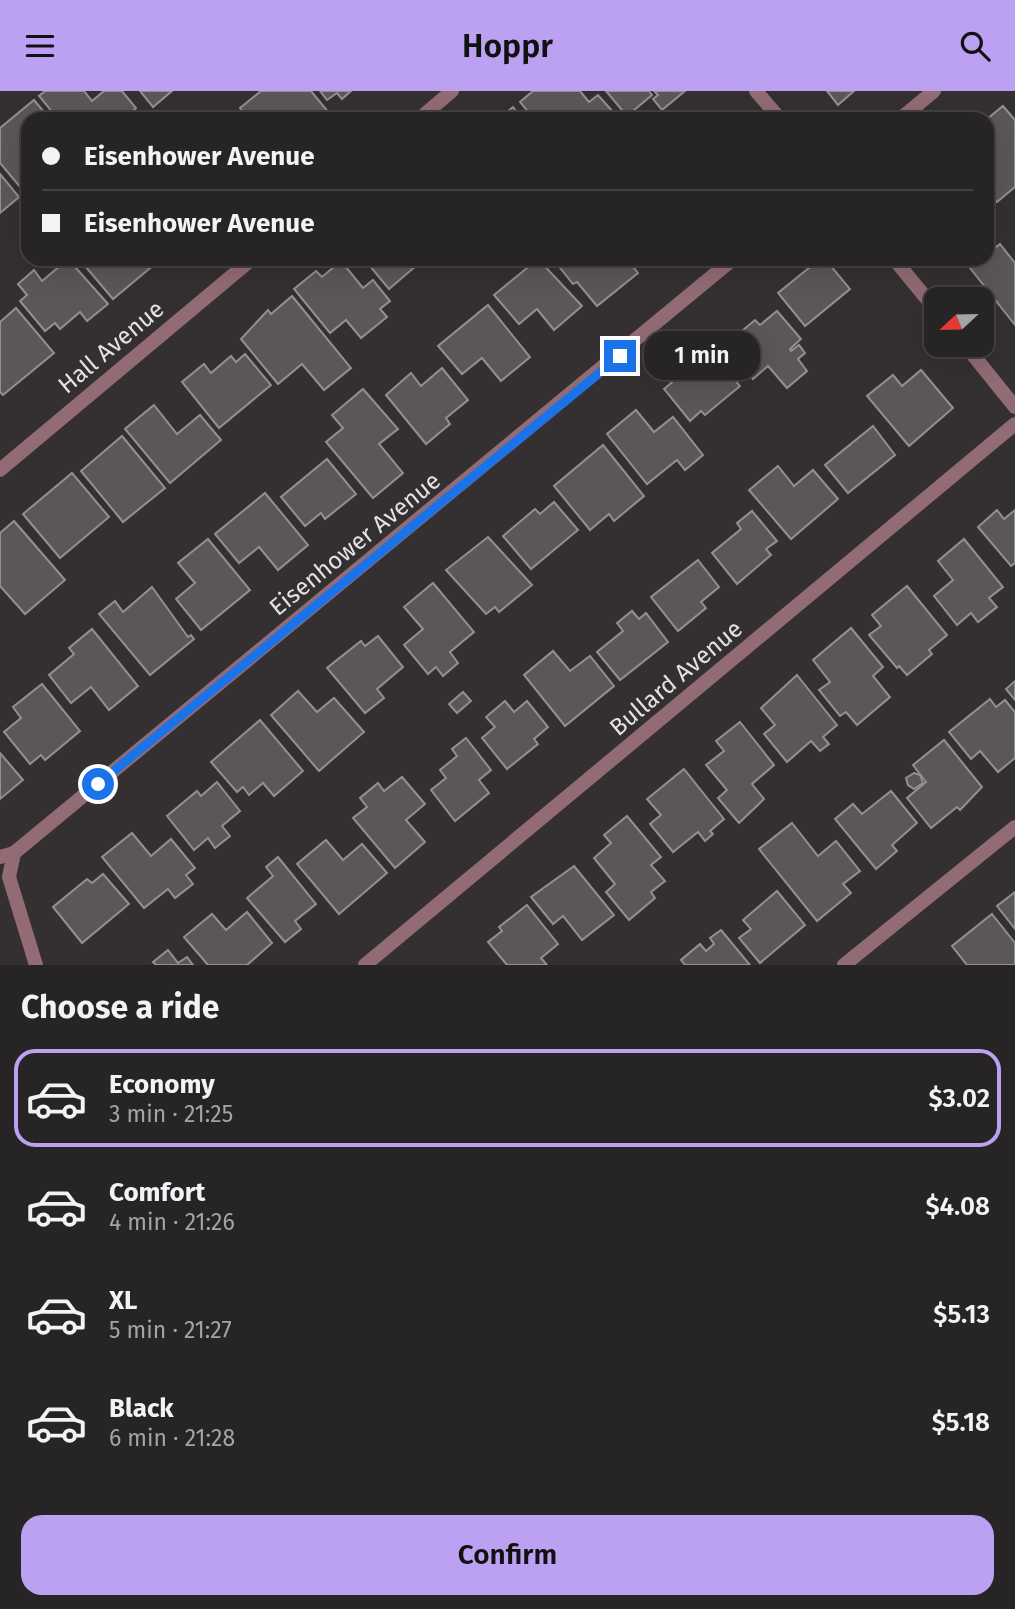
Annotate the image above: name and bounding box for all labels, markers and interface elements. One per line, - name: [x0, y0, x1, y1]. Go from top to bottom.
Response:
- icon: menu: [21, 27, 59, 65]
- text: Hoppr: [462, 27, 553, 65]
- icon: search: [956, 27, 994, 65]
- text: Eisenhower Avenue: [84, 141, 315, 172]
- text: Eisenhower Avenue: [84, 208, 315, 239]
- north arrow: [924, 287, 994, 357]
- map controls: [924, 287, 994, 357]
- street label: Hall Avenue: [53, 295, 169, 399]
- callout: 1 min: [644, 331, 760, 381]
- route end: [604, 340, 636, 372]
- text: 1 min: [674, 341, 730, 369]
- street label: Eisenhower Avenue: [264, 467, 446, 621]
- street label: Bullard Avenue: [604, 614, 748, 742]
- route start: [82, 768, 114, 800]
- text: Choose a ride: [21, 988, 219, 1026]
- icon: car: [25, 1067, 88, 1130]
- text: Economy: [109, 1069, 215, 1100]
- text: $3.02: [928, 1083, 990, 1114]
- text: 3 min · 21:25: [109, 1100, 233, 1128]
- icon: car: [25, 1175, 88, 1238]
- text: Comfort: [109, 1177, 205, 1208]
- text: $4.08: [925, 1191, 990, 1222]
- text: 4 min · 21:26: [109, 1208, 235, 1236]
- icon: car: [25, 1283, 88, 1346]
- text: XL: [109, 1285, 137, 1316]
- text: $5.13: [933, 1299, 990, 1330]
- text: 5 min · 21:27: [109, 1316, 232, 1344]
- icon: car: [25, 1391, 88, 1454]
- text: Black: [109, 1393, 174, 1424]
- text: $5.18: [932, 1407, 990, 1438]
- text: 6 min · 21:28: [109, 1424, 235, 1452]
- button: Confirm: [21, 1515, 994, 1595]

